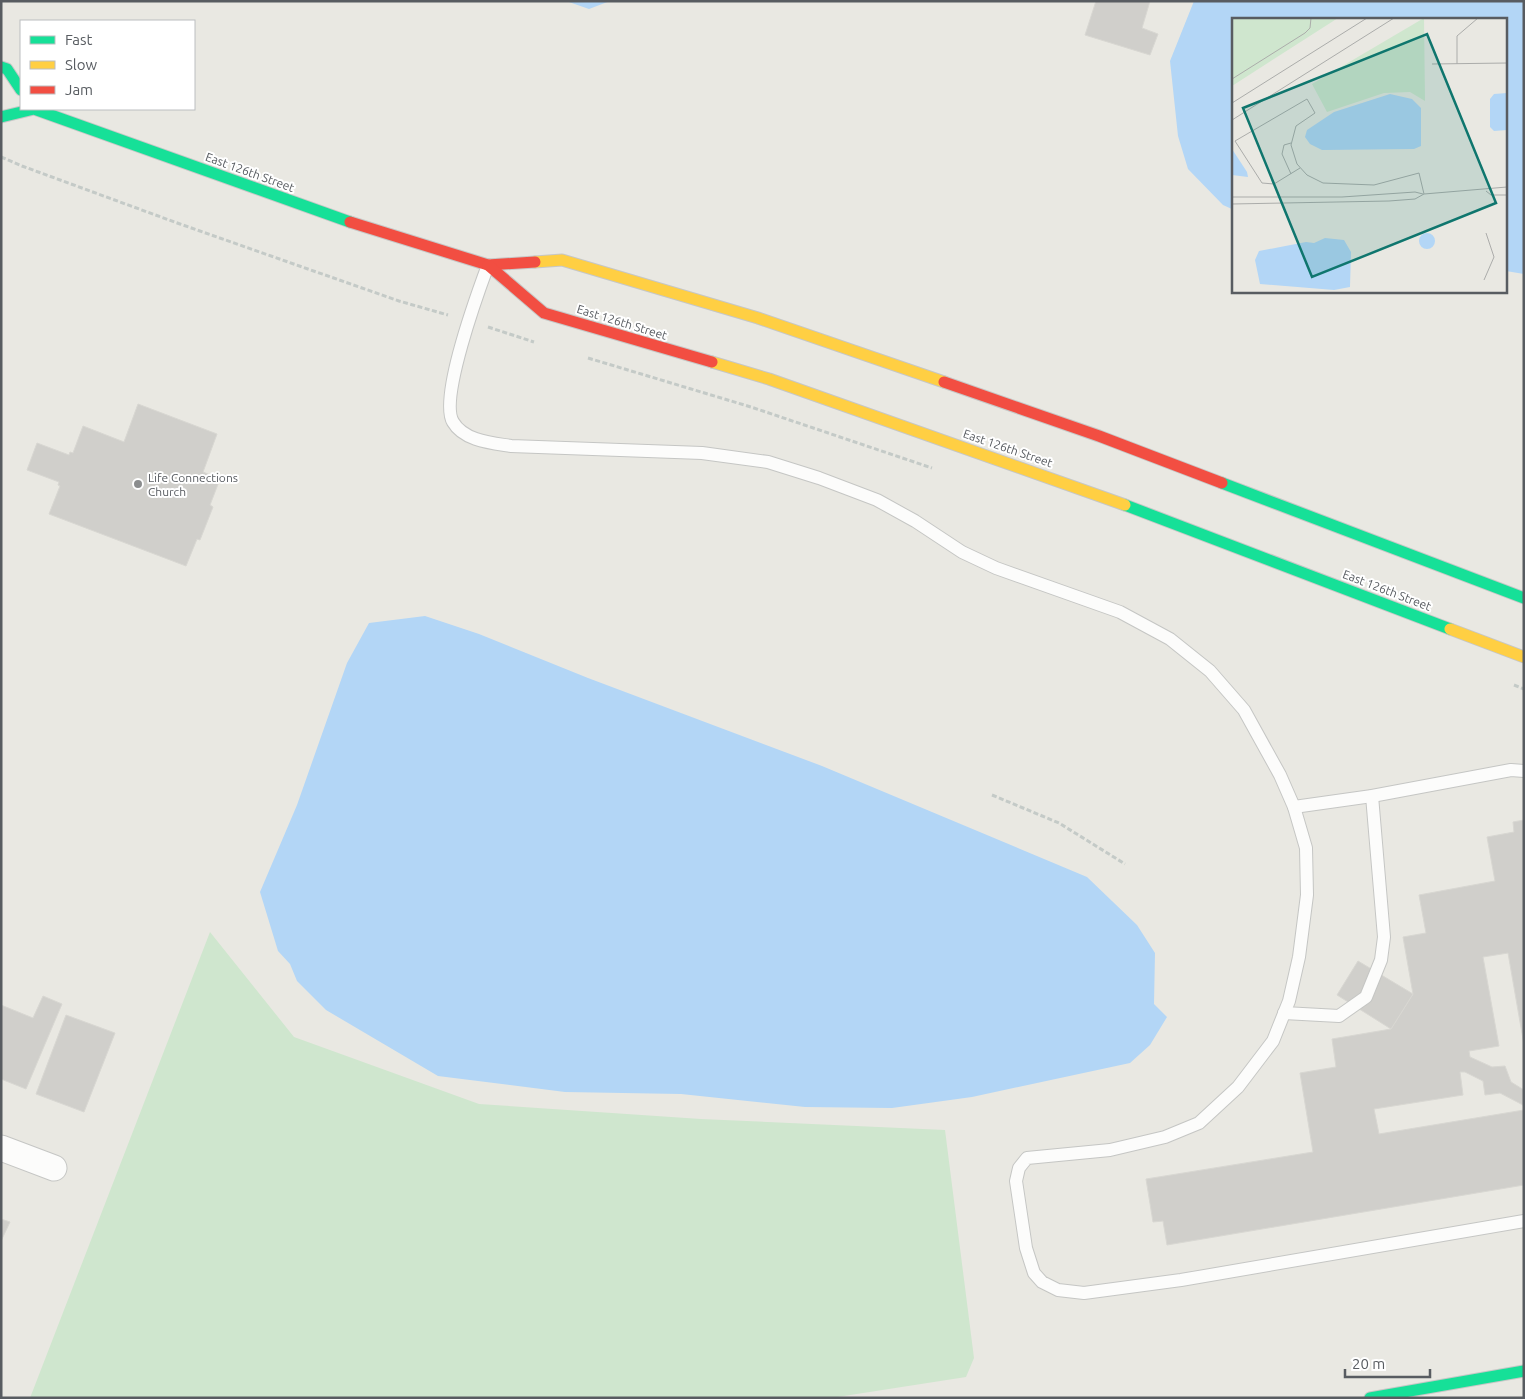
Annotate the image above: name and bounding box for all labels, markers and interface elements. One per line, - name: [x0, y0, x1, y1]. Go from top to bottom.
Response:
- inset map: [1232, 18, 1508, 292]
- legend: [20, 20, 195, 110]
- text: Fast: [65, 31, 93, 48]
- text: Slow: [65, 56, 98, 73]
- text: Jam: [65, 81, 93, 98]
- street label: East 126th Street: [204, 150, 297, 194]
- street label: East 126th Street: [575, 302, 669, 342]
- street label: East 126th Street: [962, 427, 1055, 469]
- place label: Life Connections Church: [148, 471, 238, 498]
- marker: Life Connections Church: [132, 478, 144, 490]
- street label: East 126th Street: [1341, 567, 1433, 613]
- scale bar: [1345, 1346, 1430, 1378]
- text: 20 m: [1352, 1355, 1385, 1372]

